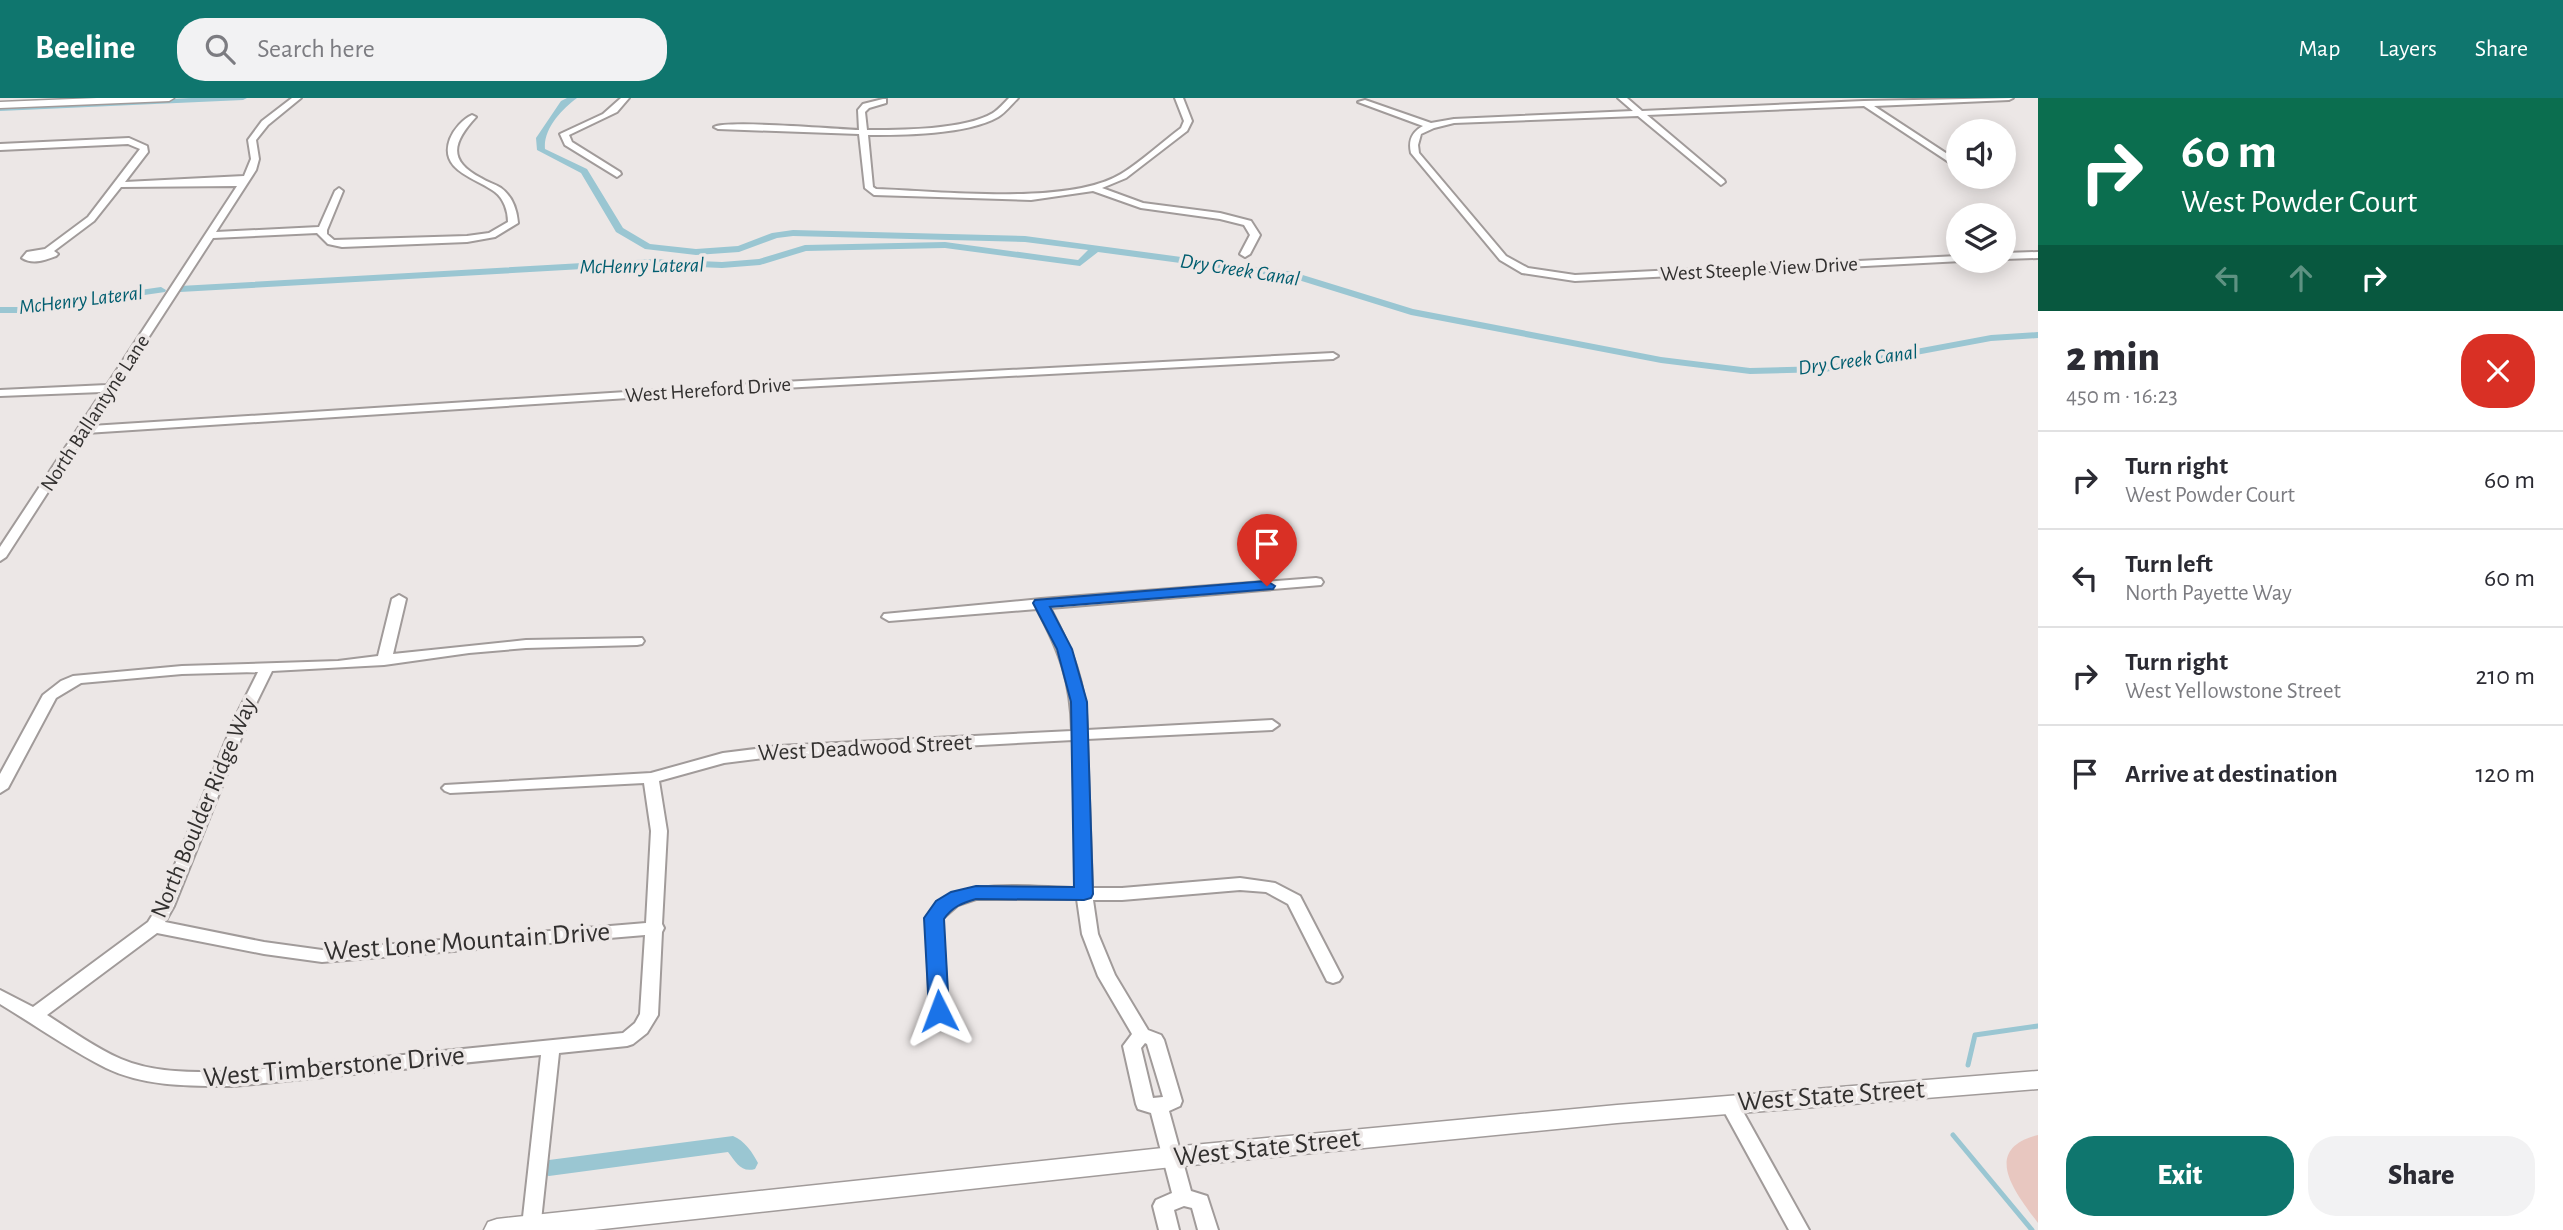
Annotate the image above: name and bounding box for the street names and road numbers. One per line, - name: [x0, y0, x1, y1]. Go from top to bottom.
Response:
- street label: West Steeple View Drive: [1660, 253, 1858, 285]
- street label: North Ballantyne Lane: [37, 331, 153, 495]
- street label: West Hereford Drive: [624, 374, 792, 406]
- street label: North Boulder Ridge Way: [147, 694, 261, 922]
- street label: West Deadwood Street: [757, 730, 973, 766]
- street label: West Lone Mountain Drive: [323, 918, 611, 966]
- street label: West Timberstone Drive: [202, 1042, 466, 1092]
- street label: West State Street: [1736, 1075, 1926, 1117]
- street label: West State Street: [1172, 1124, 1362, 1172]

